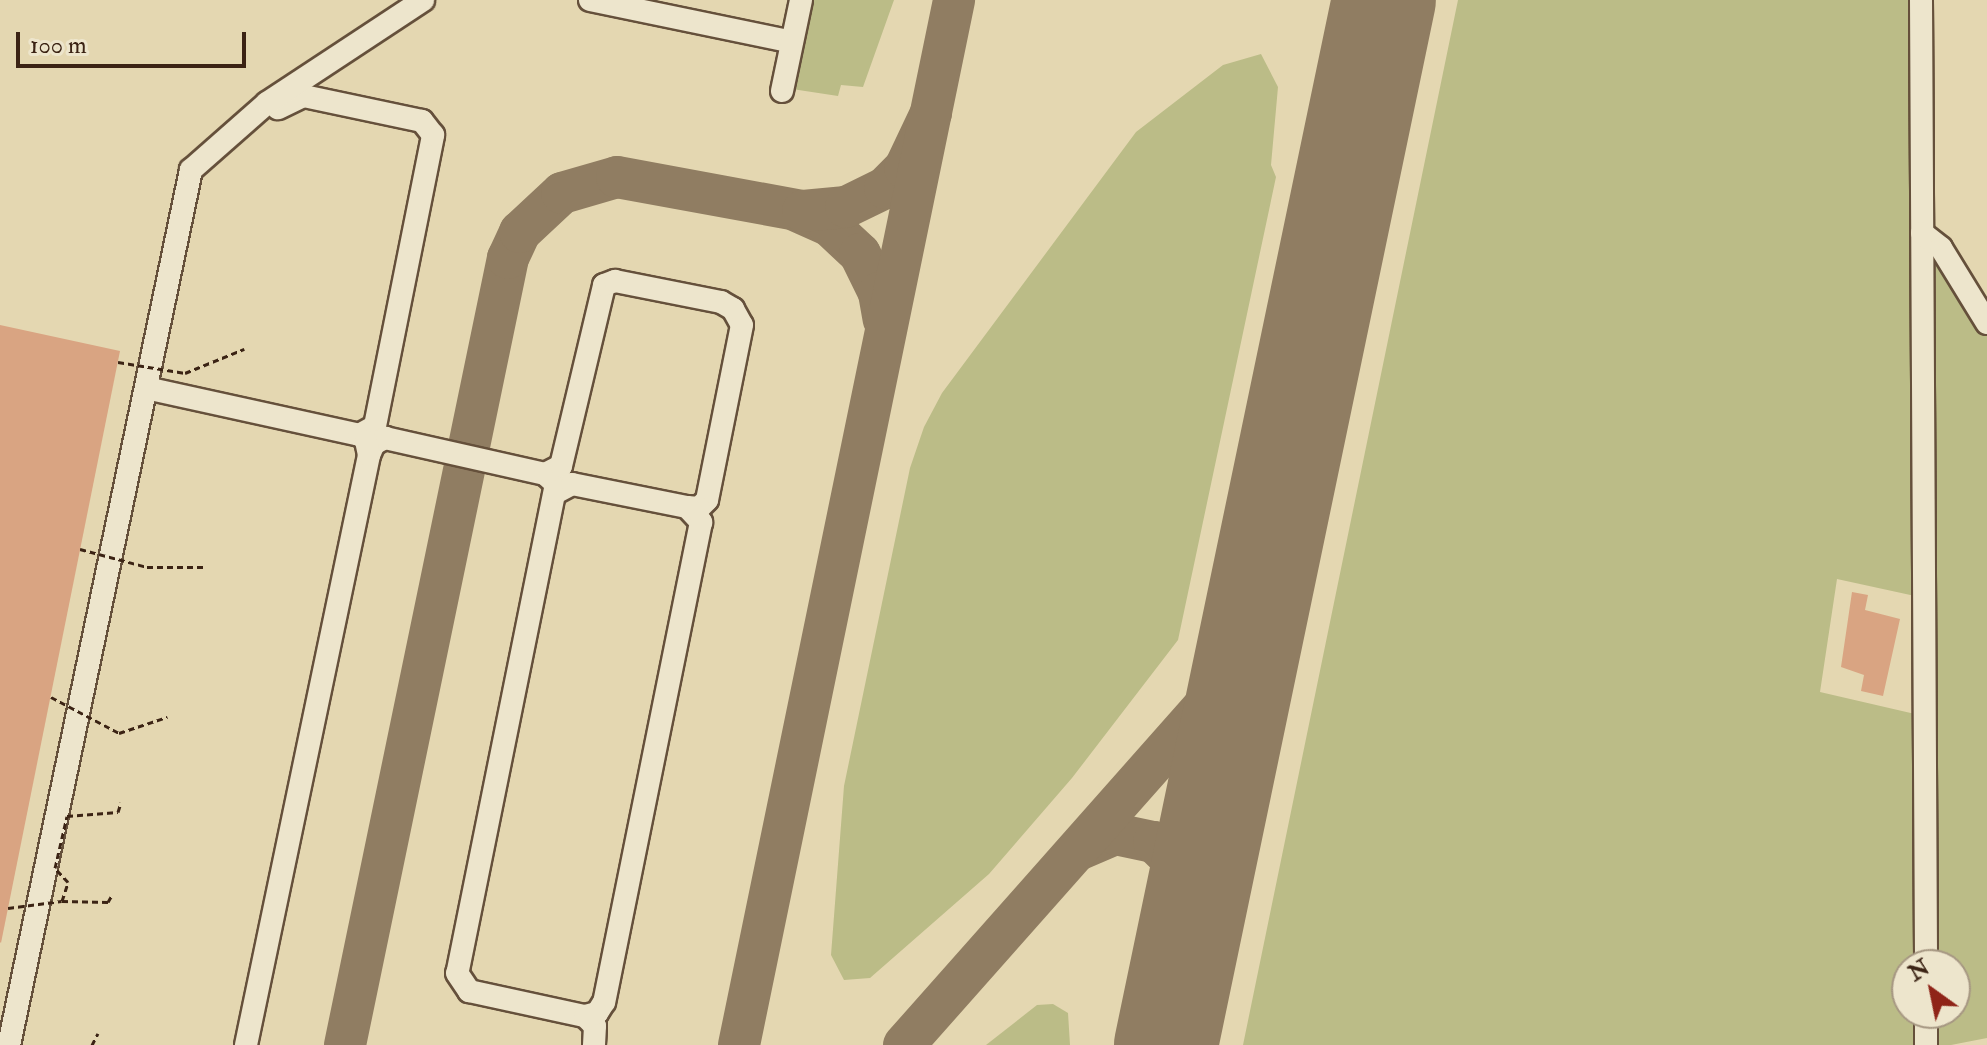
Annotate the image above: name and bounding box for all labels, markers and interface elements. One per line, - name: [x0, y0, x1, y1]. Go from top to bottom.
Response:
- scale bar: [20, 16, 250, 66]
- text: 100 m: [30, 30, 87, 61]
- north arrow: [1891, 949, 1971, 1029]
- text: N: [1903, 953, 1935, 988]

